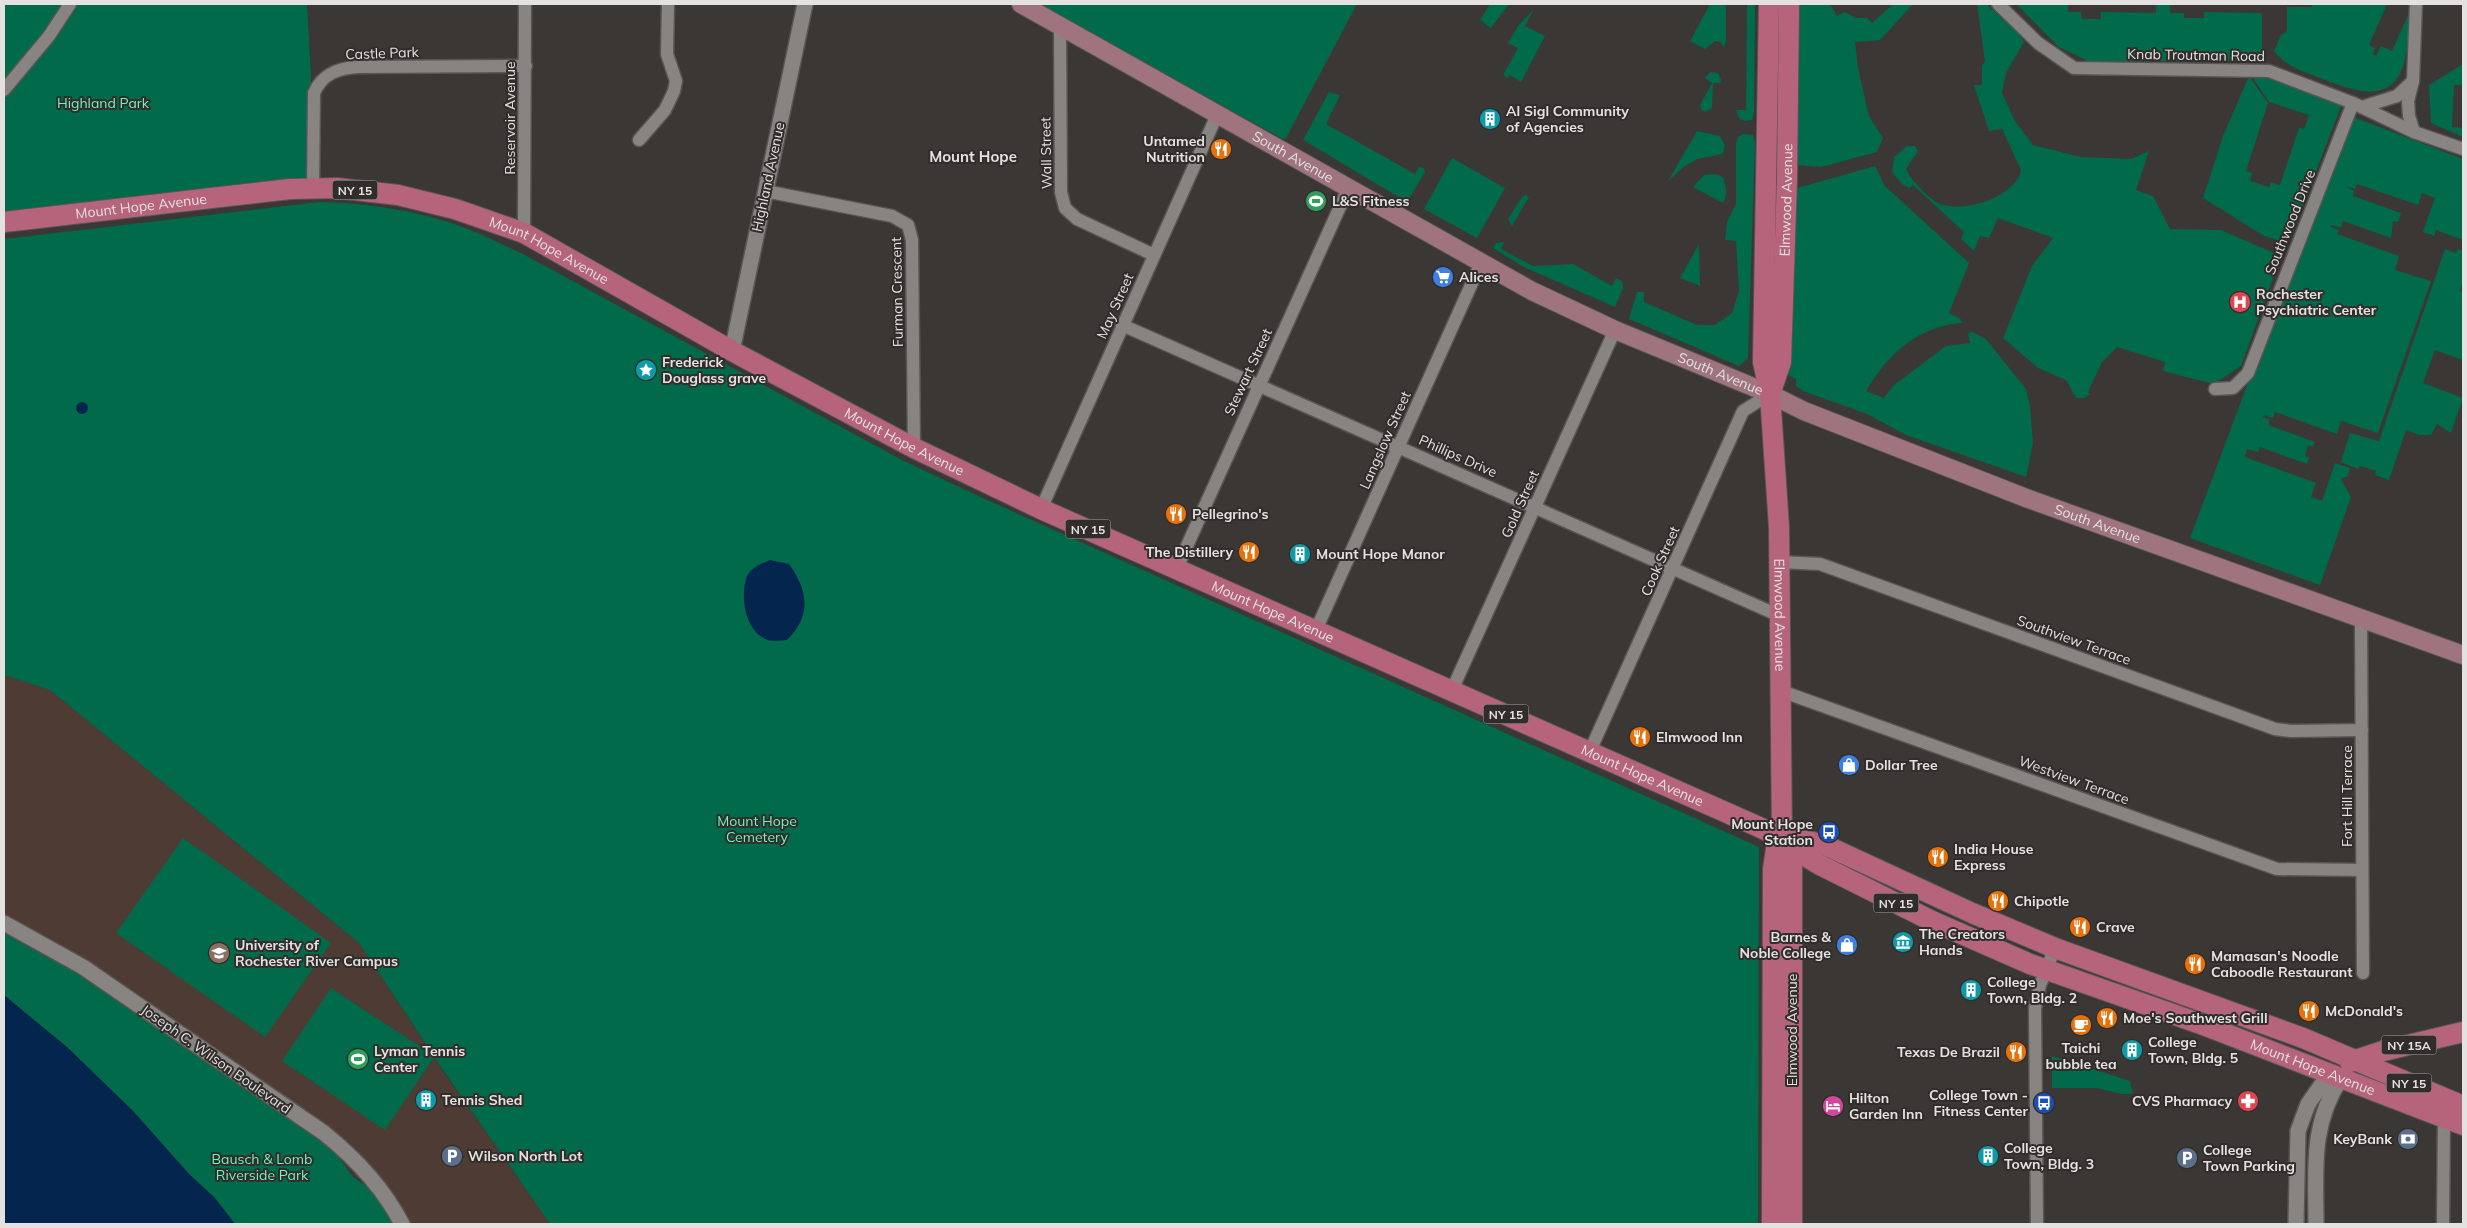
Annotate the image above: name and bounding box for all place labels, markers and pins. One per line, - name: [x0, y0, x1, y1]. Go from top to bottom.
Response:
- place label: Al Sigl Community of Agencies: [1506, 102, 1629, 136]
- building icon: Al Sigl Community of Agencies: [1478, 107, 1502, 131]
- place label: Untamed Nutrition: [1143, 132, 1205, 166]
- restaurant icon: Untamed Nutrition: [1209, 137, 1233, 161]
- sports icon: L&S Fitness: [1304, 189, 1328, 213]
- place label: L&S Fitness: [1332, 192, 1409, 210]
- supermarket icon: Alices: [1431, 265, 1455, 289]
- place label: Alices: [1459, 268, 1498, 286]
- place label: Rochester Psychiatric Center: [2256, 285, 2377, 319]
- hospital icon: Rochester Psychiatric Center: [2228, 290, 2252, 314]
- place label: Frederick Douglass grave: [662, 353, 766, 387]
- place icon: Frederick Douglass grave: [634, 358, 658, 382]
- restaurant icon: Pellegrino's: [1164, 502, 1188, 526]
- place label: Pellegrino's: [1192, 505, 1269, 523]
- restaurant icon: The Distillery: [1237, 540, 1261, 564]
- building icon: Mount Hope Manor: [1288, 542, 1312, 566]
- place label: The Distillery: [1146, 543, 1233, 561]
- place label: Mount Hope Manor: [1316, 545, 1445, 563]
- restaurant icon: Elmwood Inn: [1628, 725, 1652, 749]
- place label: Elmwood Inn: [1656, 728, 1743, 746]
- shop icon: Dollar Tree: [1837, 753, 1861, 777]
- place label: Dollar Tree: [1865, 756, 1938, 774]
- place label: Mount Hope Station: [1731, 815, 1813, 849]
- bus stop icon: Mount Hope Station: [1817, 820, 1841, 844]
- place label: India House Express: [1954, 840, 2034, 874]
- restaurant icon: India House Express: [1926, 845, 1950, 869]
- restaurant icon: Chipotle: [1986, 889, 2010, 913]
- place label: Chipotle: [2014, 892, 2070, 910]
- restaurant icon: Crave: [2068, 915, 2092, 939]
- place label: Crave: [2096, 918, 2135, 936]
- place label: The Creators Hands: [1919, 925, 2005, 959]
- place label: Barnes & Noble College: [1740, 928, 1831, 962]
- museum icon: The Creators Hands: [1891, 930, 1915, 954]
- shop icon: Barnes & Noble College: [1835, 933, 1859, 957]
- place label: University of Rochester River Campus: [235, 936, 398, 970]
- school or university icon: University of Rochester River Campus: [207, 941, 231, 965]
- place label: Mamasan's Noodle Caboodle Restaurant: [2211, 947, 2353, 981]
- restaurant icon: Mamasan's Noodle Caboodle Restaurant: [2183, 952, 2207, 976]
- place label: College Town, Bldg. 2: [1987, 973, 2077, 1007]
- building icon: College Town, Bldg. 2: [1959, 978, 1983, 1002]
- restaurant icon: McDonald's: [2297, 999, 2321, 1023]
- place label: McDonald's: [2325, 1002, 2403, 1020]
- restaurant icon: Moe's Southwest Grill: [2095, 1006, 2119, 1030]
- place label: Moe's Southwest Grill: [2123, 1009, 2268, 1027]
- cafe icon: Taichi bubble tea: [2069, 1013, 2093, 1037]
- place label: College Town, Bldg. 5: [2148, 1033, 2238, 1067]
- building icon: College Town, Bldg. 5: [2120, 1038, 2144, 1062]
- place label: Taichi bubble tea: [2045, 1039, 2117, 1073]
- restaurant icon: Texas De Brazil: [2004, 1040, 2028, 1064]
- place label: Lyman Tennis Center: [374, 1042, 465, 1076]
- place label: Texas De Brazil: [1897, 1043, 2000, 1061]
- sports icon: Lyman Tennis Center: [346, 1047, 370, 1071]
- place label: College Town - Fitness Center: [1929, 1086, 2028, 1120]
- building icon: Tennis Shed: [414, 1088, 438, 1112]
- place label: Hilton Garden Inn: [1849, 1089, 1923, 1123]
- pharmacy icon: CVS Pharmacy: [2236, 1089, 2260, 1113]
- place label: Tennis Shed: [442, 1091, 522, 1109]
- bus stop icon: College Town - Fitness Center: [2032, 1091, 2056, 1115]
- place label: CVS Pharmacy: [2132, 1092, 2232, 1110]
- hotel icon: Hilton Garden Inn: [1821, 1094, 1845, 1118]
- bank icon: KeyBank: [2396, 1127, 2420, 1151]
- place label: KeyBank: [2333, 1130, 2392, 1148]
- place label: College Town, Bldg. 3: [2004, 1139, 2094, 1173]
- place label: College Town Parking: [2203, 1141, 2295, 1175]
- parking icon: Wilson North Lot: [440, 1144, 464, 1168]
- building icon: College Town, Bldg. 3: [1976, 1144, 2000, 1168]
- parking icon: College Town Parking: [2175, 1146, 2199, 1170]
- place label: Wilson North Lot: [468, 1147, 583, 1165]

